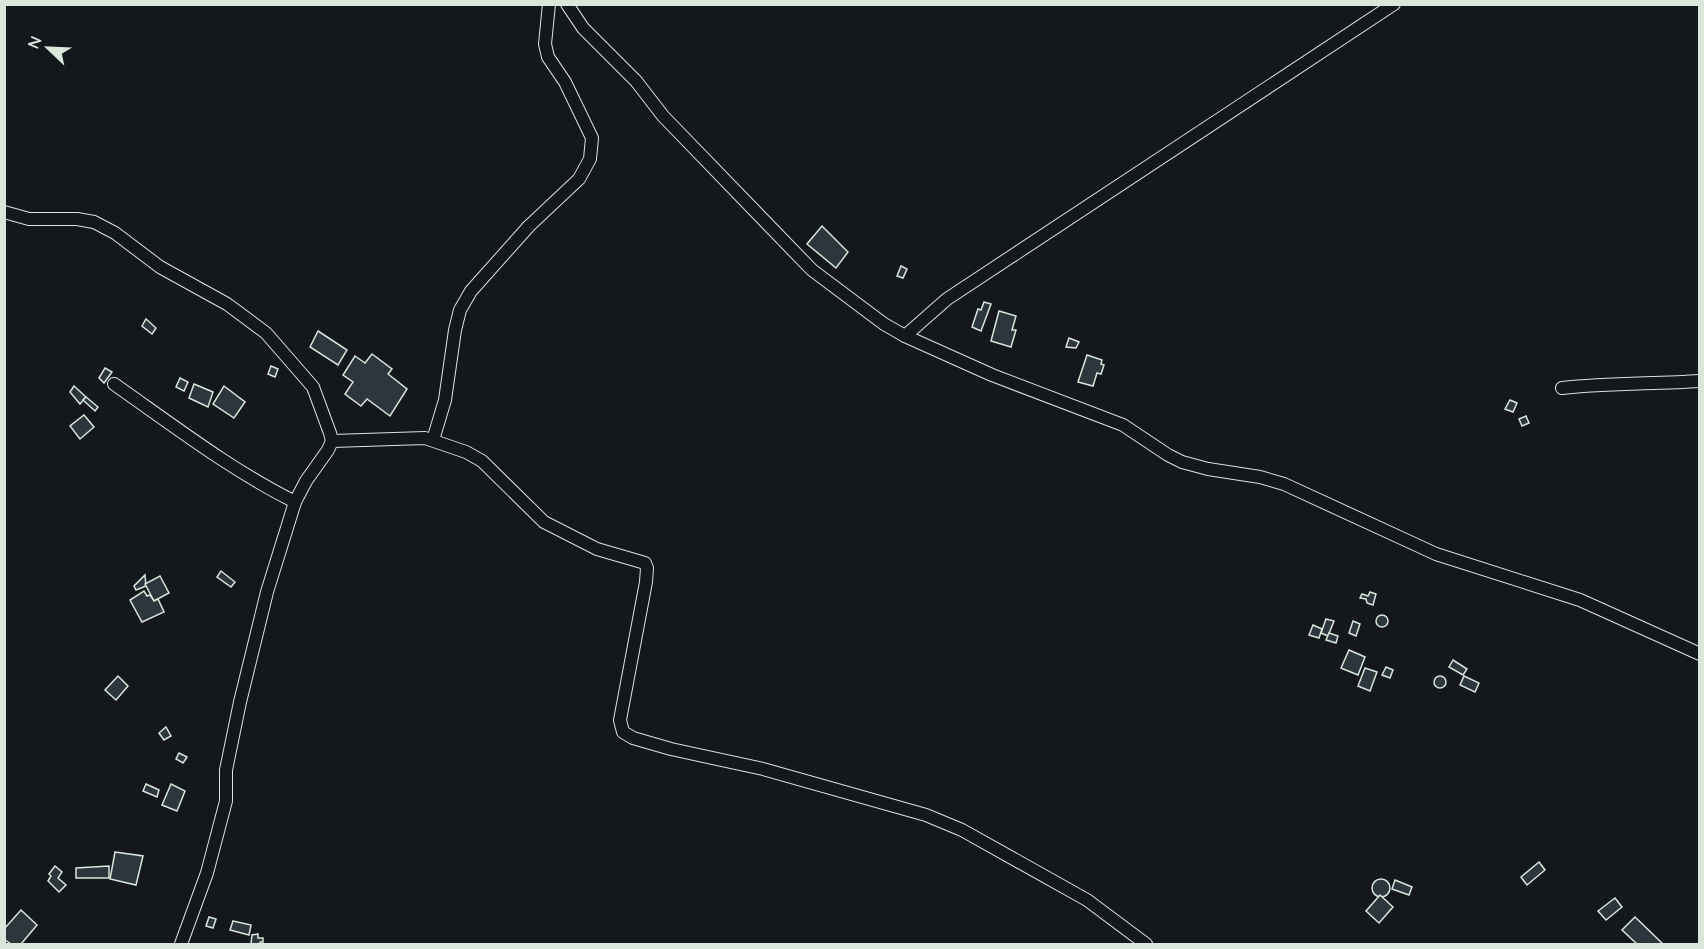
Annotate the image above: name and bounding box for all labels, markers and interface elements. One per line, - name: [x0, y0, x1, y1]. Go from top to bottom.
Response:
- north arrow: [18, 18, 78, 78]
- text: N: [23, 33, 46, 51]

